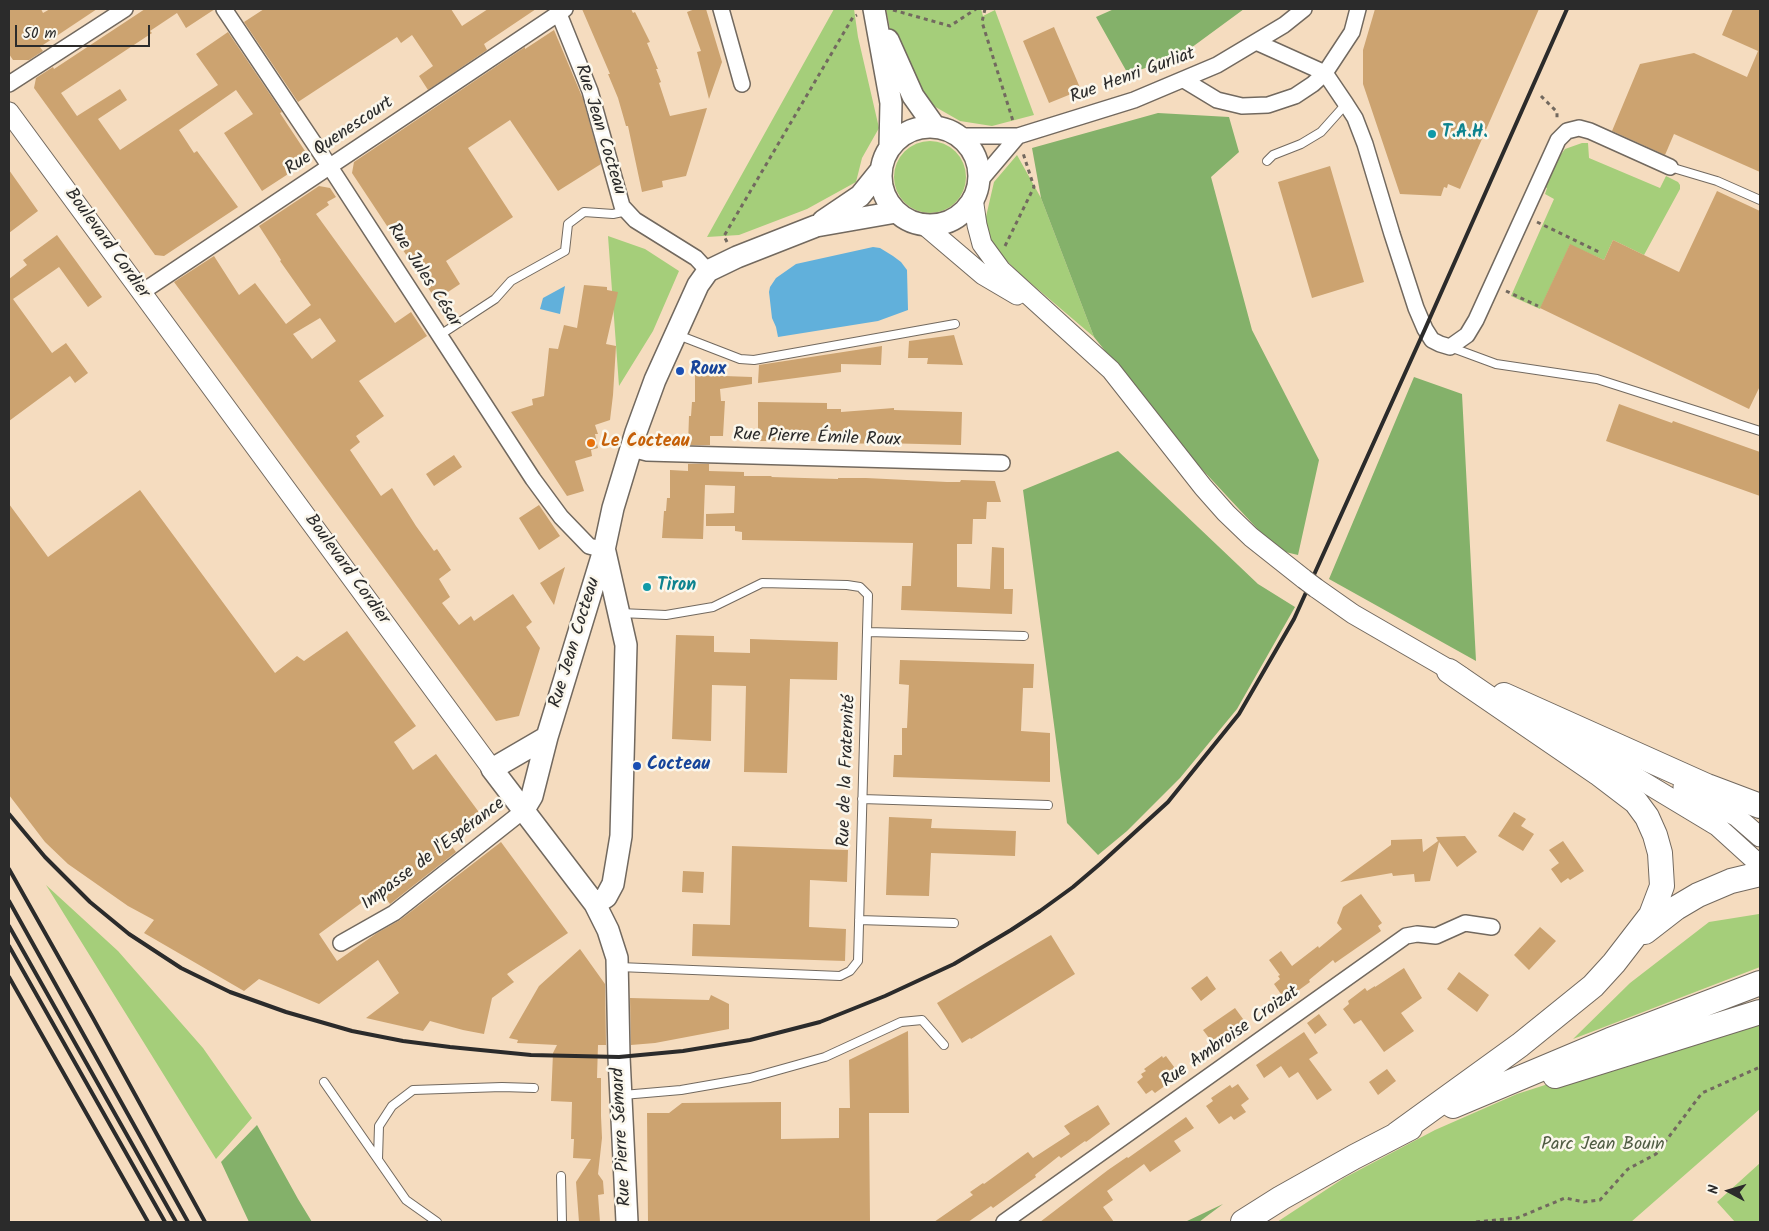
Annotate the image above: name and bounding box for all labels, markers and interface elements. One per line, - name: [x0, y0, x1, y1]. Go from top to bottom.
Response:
- scale bar: [18, 15, 152, 47]
- text: 50 m: [23, 22, 57, 46]
- street label: Rue Henri Gurliat: [1068, 44, 1198, 110]
- street label: Rue Jean Cocteau: [569, 62, 629, 198]
- street label: Rue Quenescourt: [282, 93, 398, 181]
- place label: T.A.H.: [1442, 123, 1488, 145]
- marker: T.A.H.: [1426, 128, 1438, 140]
- street label: Boulevard Cordier: [59, 185, 153, 303]
- street label: Rue Jules César: [381, 220, 465, 332]
- place label: Roux: [690, 360, 726, 382]
- marker: Roux: [674, 365, 686, 377]
- street label: Rue Pierre Émile Roux: [733, 425, 901, 453]
- place label: Le Cocteau: [601, 432, 689, 454]
- marker: Le Cocteau: [585, 437, 597, 449]
- street label: Boulevard Cordier: [299, 511, 393, 629]
- street label: Rue Jean Cocteau: [546, 575, 606, 711]
- place label: Tiron: [657, 576, 696, 598]
- marker: Tiron: [641, 581, 653, 593]
- street label: Rue de la Fraternité: [835, 694, 861, 848]
- place label: Cocteau: [647, 755, 710, 777]
- marker: Cocteau: [631, 760, 643, 772]
- street label: Impasse de l'Espérance: [358, 794, 510, 916]
- street label: Rue Ambroise Croizat: [1158, 982, 1304, 1094]
- street label: Rue Pierre Sémard: [609, 1067, 637, 1207]
- park label: Parc Jean Bouin: [1541, 1135, 1665, 1157]
- north arrow: [1704, 1166, 1754, 1216]
- text: N: [1703, 1184, 1725, 1195]

